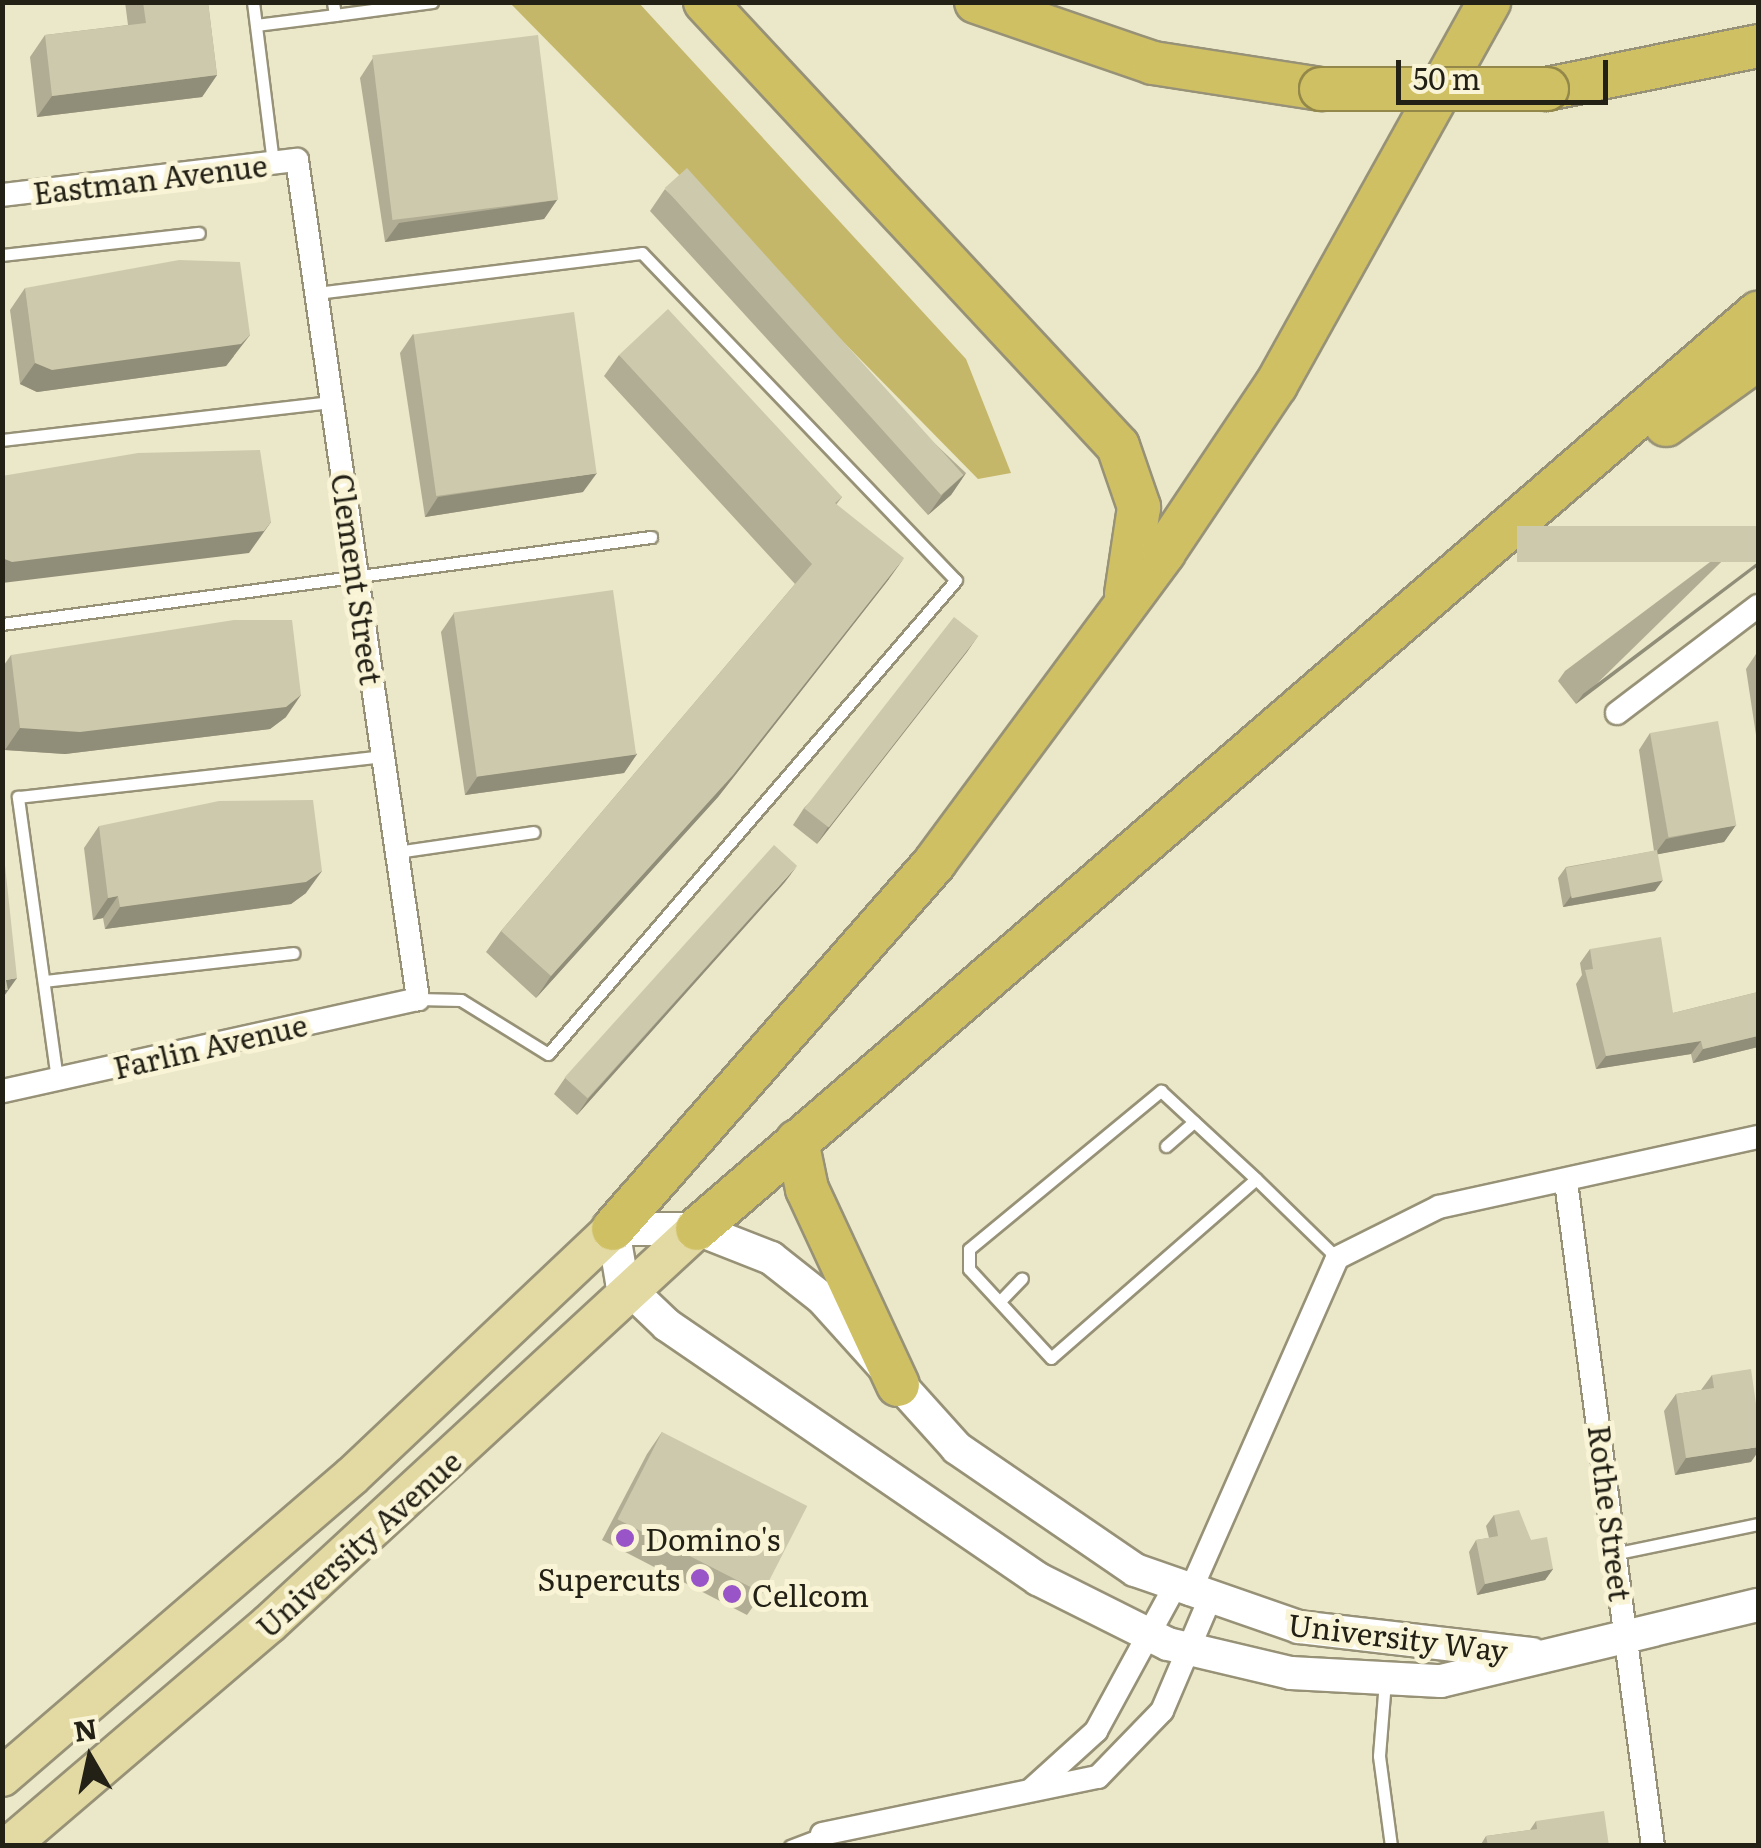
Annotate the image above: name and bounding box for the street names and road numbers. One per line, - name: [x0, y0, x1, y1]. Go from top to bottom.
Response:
- street label: Eastman Avenue: [31, 146, 269, 210]
- street label: Clement Street: [325, 471, 391, 687]
- street label: Farlin Avenue: [110, 1005, 310, 1085]
- street label: Rothe Street: [1582, 1423, 1640, 1603]
- street label: University Avenue: [248, 1442, 468, 1644]
- street label: University Way: [1286, 1605, 1510, 1667]

